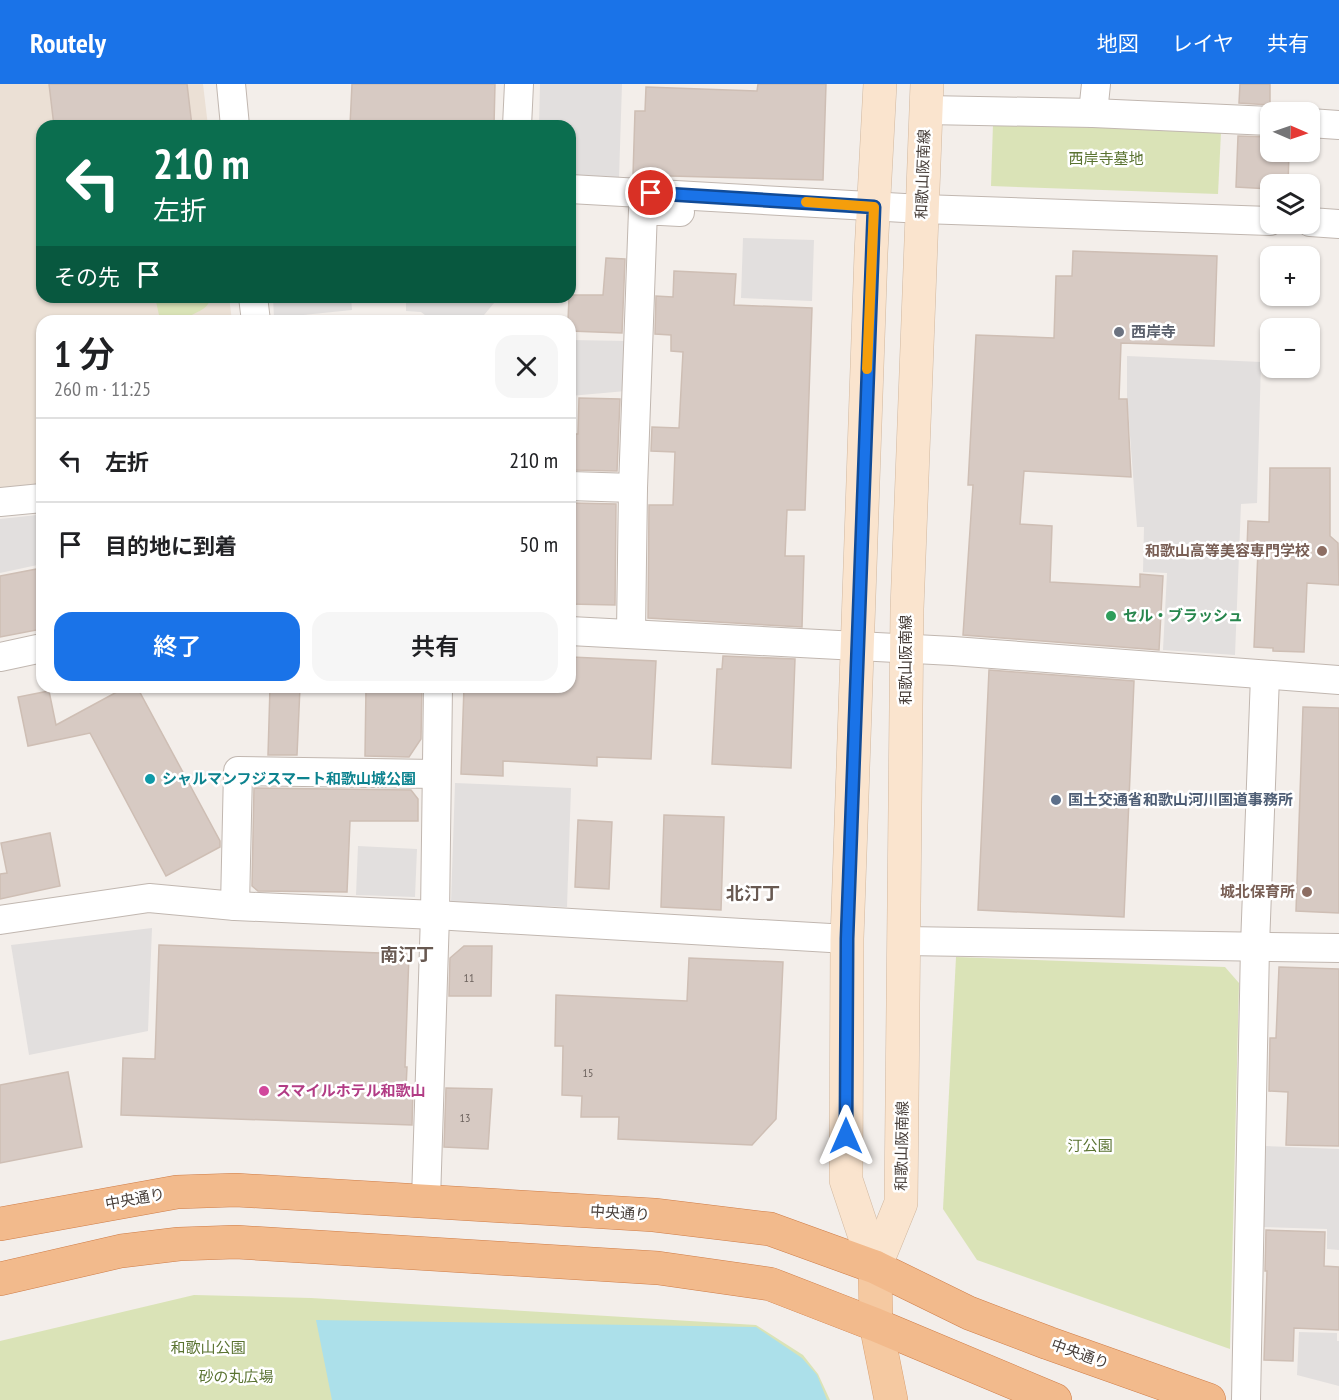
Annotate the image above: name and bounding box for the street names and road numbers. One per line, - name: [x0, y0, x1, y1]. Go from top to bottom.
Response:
- street label: 和歌山阪南線: [911, 129, 934, 219]
- street label: 和歌山阪南線: [896, 615, 915, 705]
- street label: 和歌山阪南線: [891, 1101, 912, 1191]
- street label: 中央通り: [104, 1184, 166, 1213]
- street label: 中央通り: [589, 1201, 651, 1224]
- street label: 中央通り: [1049, 1334, 1112, 1373]

